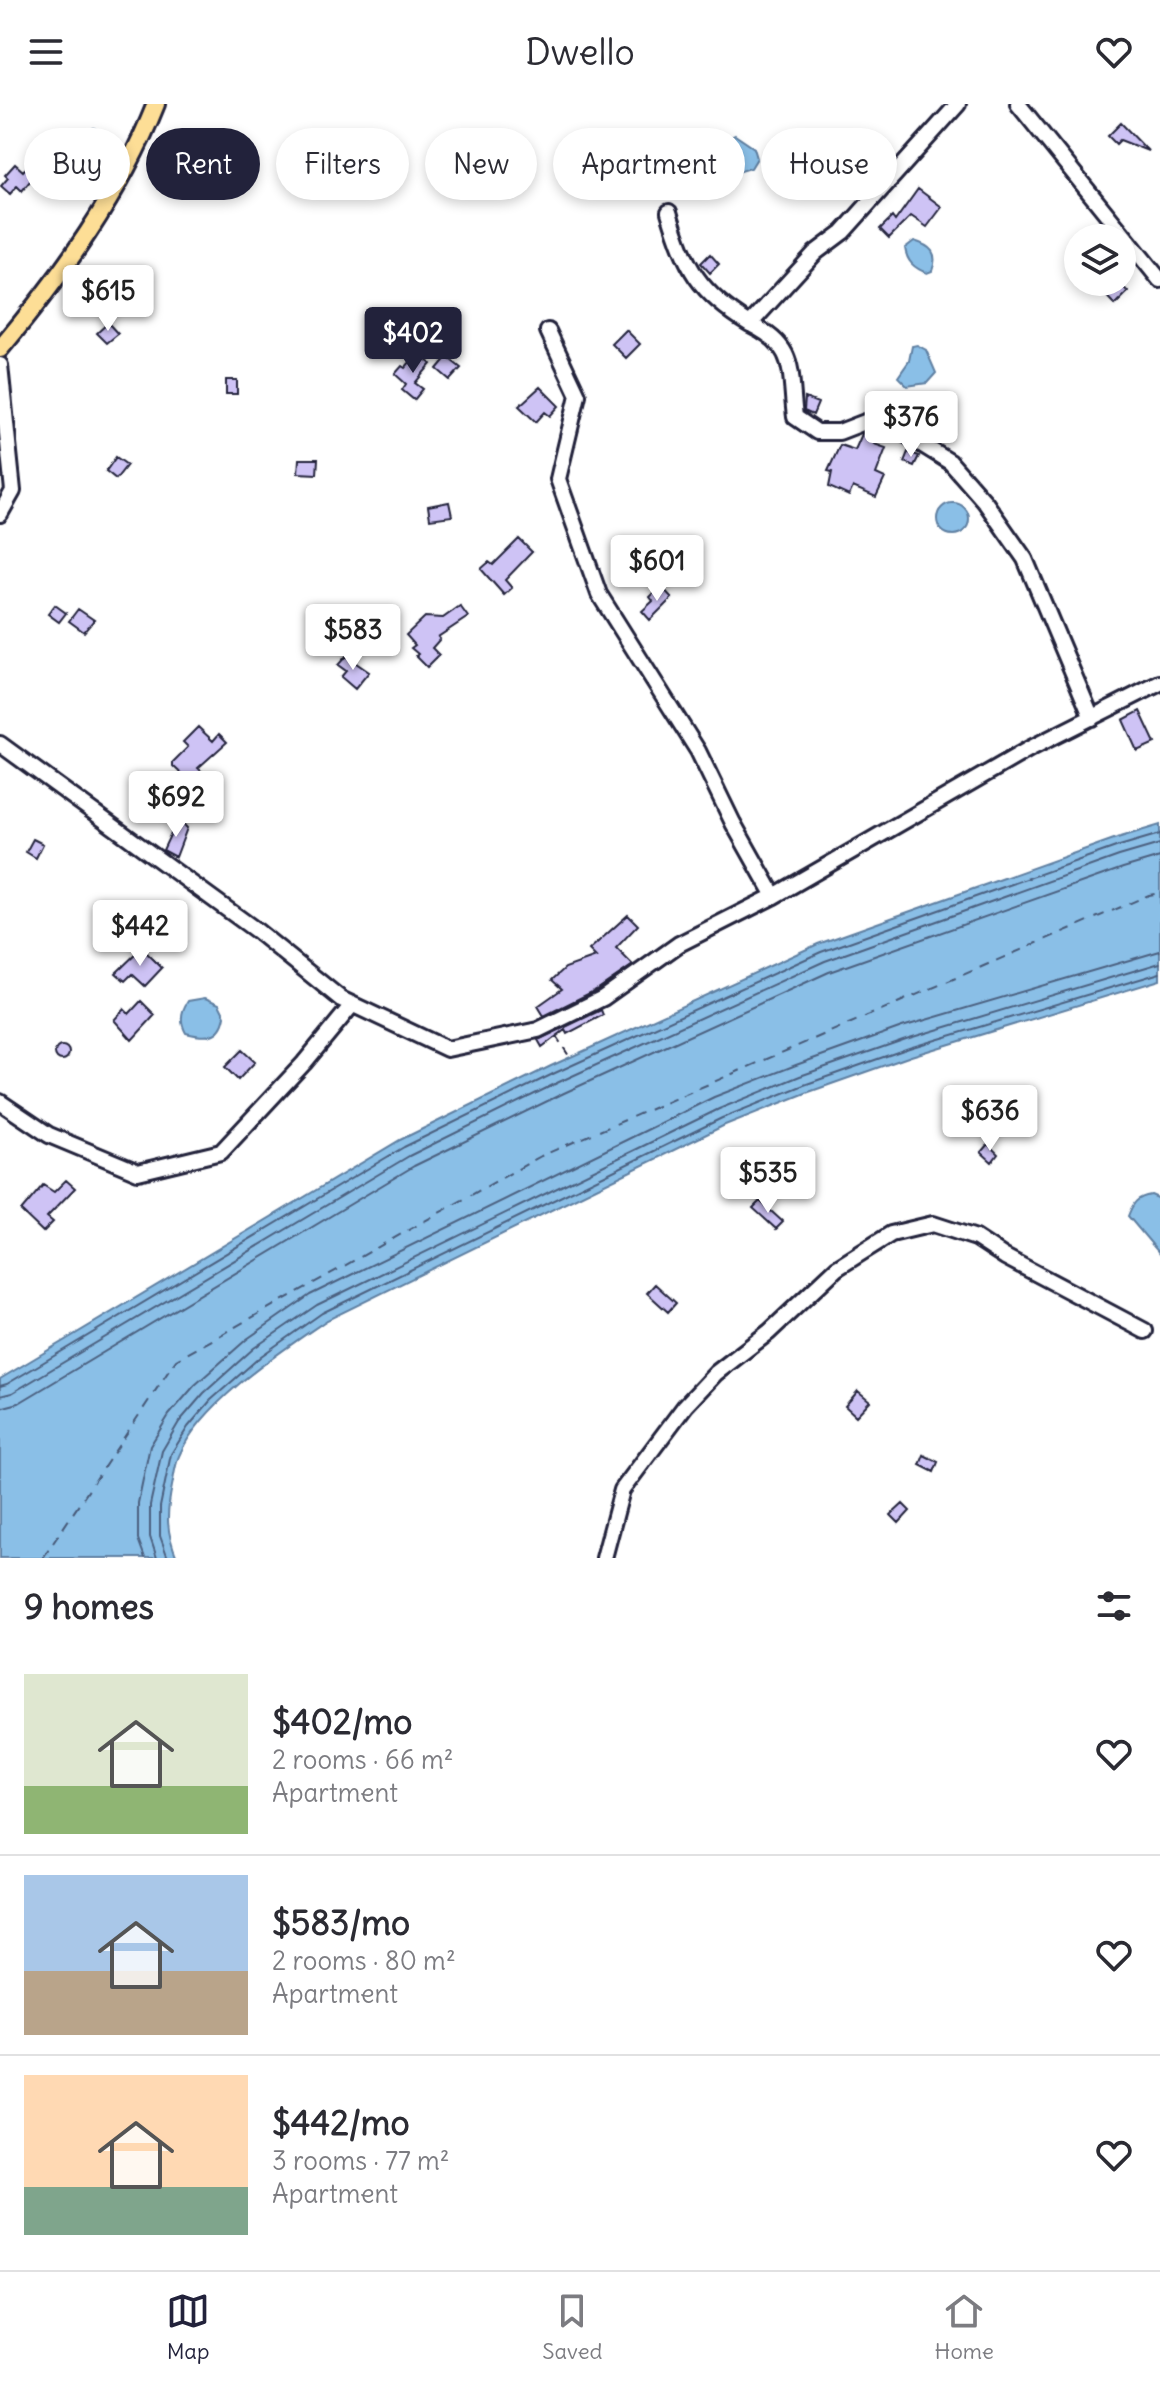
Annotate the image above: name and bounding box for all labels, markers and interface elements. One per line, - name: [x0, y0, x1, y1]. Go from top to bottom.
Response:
- icon: menu: [24, 30, 68, 74]
- text: Dwello: [525, 30, 635, 75]
- icon: heart: [1092, 30, 1136, 74]
- chip: Buy: [24, 128, 130, 200]
- chip: Rent: [146, 128, 260, 200]
- chip: Filters: [276, 128, 409, 200]
- chip: New: [425, 128, 537, 200]
- chip: Apartment: [553, 128, 745, 200]
- chip: House: [761, 128, 897, 200]
- map controls: [1064, 224, 1136, 296]
- button: layers: [1064, 224, 1136, 296]
- pin: $615: [61, 265, 155, 333]
- text: $615: [81, 274, 135, 307]
- pin: $402: [366, 307, 460, 375]
- text: $402: [383, 316, 443, 349]
- pin: $376: [864, 391, 958, 459]
- text: $376: [883, 400, 939, 433]
- pin: $601: [610, 535, 704, 603]
- text: $601: [629, 544, 685, 577]
- pin: $583: [306, 604, 400, 672]
- text: $583: [323, 613, 383, 646]
- pin: $692: [129, 771, 223, 839]
- text: $692: [147, 780, 205, 813]
- pin: $442: [93, 900, 187, 968]
- text: $442: [111, 909, 169, 942]
- pin: $636: [943, 1085, 1037, 1153]
- text: $636: [960, 1094, 1020, 1127]
- pin: $535: [721, 1147, 815, 1215]
- text: $535: [738, 1156, 798, 1189]
- icon: filters: [1092, 1584, 1136, 1628]
- text: 9 homes: [24, 1585, 154, 1628]
- text: $402/mo: [272, 1700, 412, 1743]
- icon: home: [88, 1706, 184, 1802]
- icon: heart: [1092, 1732, 1136, 1776]
- text: 2 rooms · 66 m²: [272, 1743, 454, 1776]
- text: Apartment: [272, 1776, 398, 1809]
- text: $583/mo: [272, 1901, 410, 1944]
- icon: home: [88, 1907, 184, 2003]
- icon: heart: [1092, 1933, 1136, 1977]
- text: 2 rooms · 80 m²: [272, 1944, 456, 1977]
- text: Apartment: [272, 1977, 398, 2010]
- text: $442/mo: [272, 2101, 410, 2144]
- icon: home: [88, 2107, 184, 2203]
- icon: heart: [1092, 2133, 1136, 2177]
- text: 3 rooms · 77 m²: [272, 2144, 450, 2177]
- text: Apartment: [272, 2177, 398, 2210]
- tab: Map: [166, 2289, 210, 2365]
- tab: Saved: [542, 2289, 602, 2365]
- tab: Home: [935, 2289, 994, 2365]

